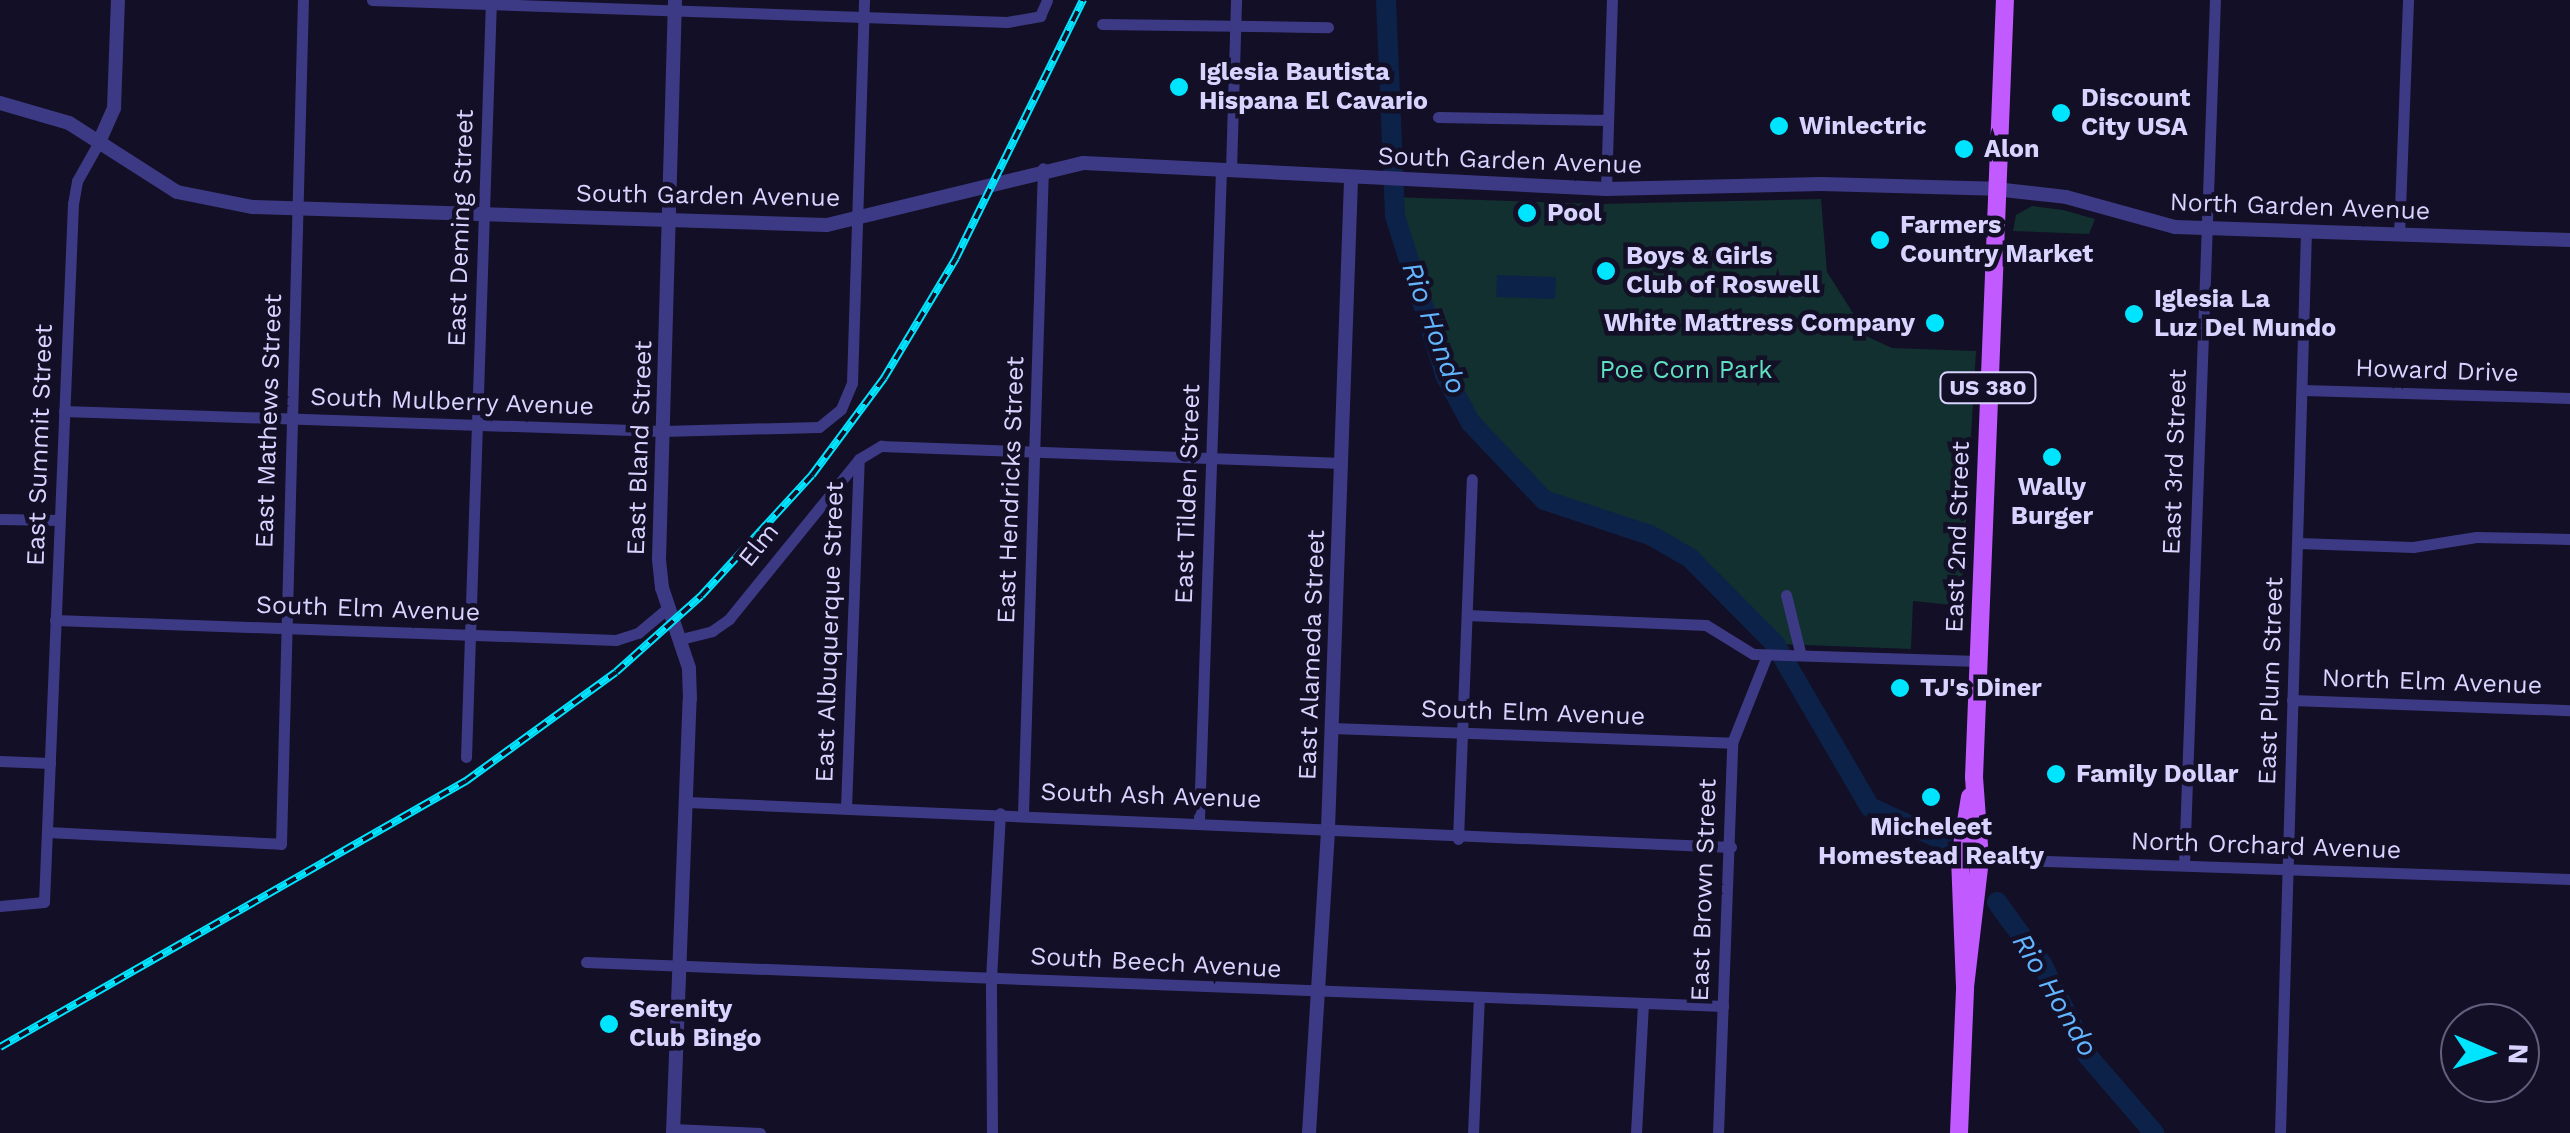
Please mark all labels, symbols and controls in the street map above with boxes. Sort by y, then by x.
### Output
place label: Iglesia Bautista Hispana El Cavario [1199,58,1429,117]
marker: Iglesia Bautista Hispana El Cavario [1168,76,1190,98]
place label: Discount City USA [2081,84,2190,143]
marker: Discount City USA [2050,102,2072,124]
street label: East Deming Street [442,109,480,347]
place label: Winlectric [1799,111,1927,141]
marker: Winlectric [1768,115,1790,137]
place label: Alon [1984,134,2040,164]
marker: Alon [1953,138,1975,160]
street label: South Garden Avenue [1377,141,1643,181]
street label: South Garden Avenue [575,179,841,213]
street label: North Garden Avenue [2169,187,2431,227]
place label: Pool [1547,198,1601,228]
marker: Pool [1516,202,1538,224]
place label: Farmers Country Market [1900,211,2094,270]
marker: Farmers Country Market [1869,229,1891,251]
place label: Boys & Girls Club of Roswell [1626,242,1820,301]
water label: Rio Hondo [1395,257,1473,399]
marker: Boys & Girls Club of Roswell [1595,260,1617,282]
place label: Iglesia La Luz Del Mundo [2154,285,2337,344]
street label: East Mathews Street [250,293,288,549]
marker: Iglesia La Luz Del Mundo [2123,303,2145,325]
place label: White Mattress Company [1604,308,1915,338]
marker: White Mattress Company [1924,312,1946,334]
street label: East Summit Street [21,323,59,567]
street label: East Bland Street [621,340,659,556]
street label: Howard Drive [2355,353,2519,389]
park label: Poe Corn Park [1599,355,1773,385]
street label: East Hendricks Street [991,356,1031,624]
street label: East 3rd Street [2157,368,2193,556]
road number: US 380 [1938,371,2038,405]
street label: South Mulberry Avenue [309,382,595,422]
street label: East Tilden Street [1169,383,1207,605]
street label: East 2nd Street [1940,441,1976,633]
marker: Wally Burger [2041,446,2063,468]
place label: Wally Burger [2011,473,2093,532]
street label: East Albuquerque Street [810,480,850,784]
street label: Elm [732,517,786,573]
street label: East Alameda Street [1293,528,1331,782]
street label: East Plum Street [2252,576,2290,786]
street label: South Elm Avenue [255,590,481,628]
street label: North Elm Avenue [2321,663,2543,701]
place label: TJ's Diner [1920,673,2042,703]
marker: TJ's Diner [1889,677,1911,699]
street label: South Elm Avenue [1420,694,1646,732]
place label: Family Dollar [2076,759,2239,789]
marker: Family Dollar [2045,763,2067,785]
street label: South Ash Avenue [1039,777,1263,815]
street label: East Brown Street [1685,778,1723,1002]
marker: Micheleet Homestead Realty [1920,786,1942,808]
place label: Micheleet Homestead Realty [1818,813,2044,872]
street label: North Orchard Avenue [2130,826,2402,866]
water label: Rio Hondo [2005,927,2105,1063]
street label: South Beech Avenue [1029,941,1283,985]
place label: Serenity Club Bingo [629,995,761,1054]
north arrow [2440,1003,2540,1103]
marker: Serenity Club Bingo [598,1013,620,1035]
text: N [2502,1043,2535,1065]

